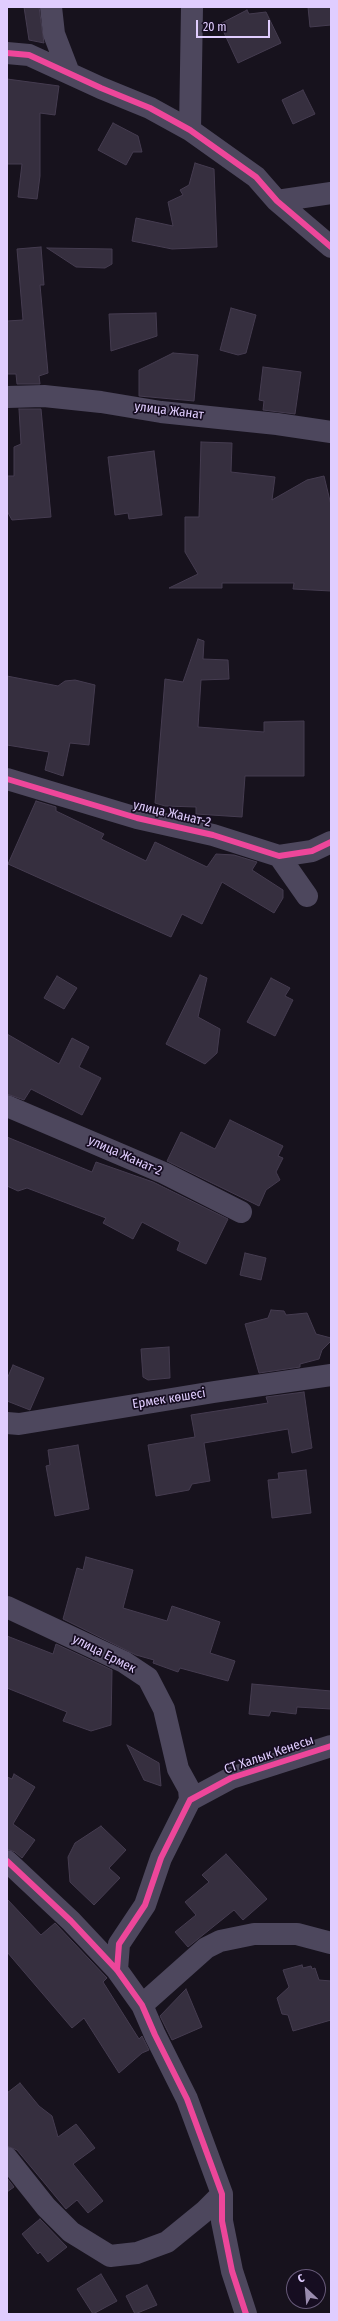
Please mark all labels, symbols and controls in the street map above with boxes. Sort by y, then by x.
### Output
scale bar [198,12,272,38]
text: 20 m [203,20,227,34]
street label: улица Жанат [133,399,205,423]
street label: улица Жанат-2 [132,797,212,831]
street label: улица Жанат-2 [86,1133,164,1179]
street label: Ермек көшесі [131,1386,207,1412]
street label: улица Ермек [70,1631,138,1677]
street label: СТ Халык Кенесы [222,1732,316,1778]
north arrow [286,2269,326,2309]
text: С [296,2272,306,2286]

